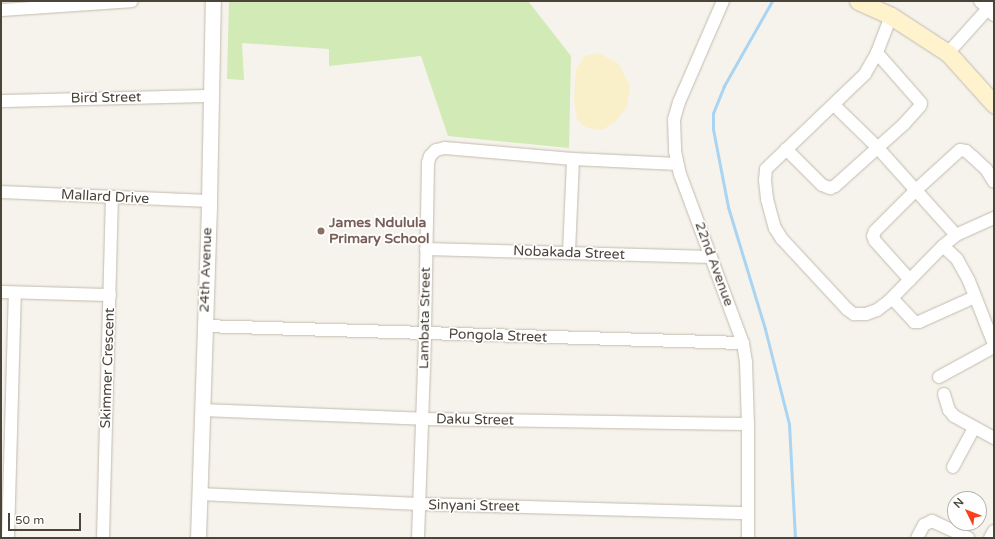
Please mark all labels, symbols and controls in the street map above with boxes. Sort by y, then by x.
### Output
street label: Bird Street [71,89,141,107]
street label: Mallard Drive [60,186,150,208]
place label: James Ndulula Primary School [329,215,430,248]
street label: 22nd Avenue [691,219,737,309]
marker: James Ndulula Primary School [316,226,326,236]
street label: 24th Avenue [196,227,216,313]
street label: Nobakada Street [513,243,625,263]
street label: Lambata Street [416,267,434,369]
street label: Skimmer Crescent [97,307,119,429]
street label: Pongola Street [448,326,548,346]
street label: Daku Street [436,411,514,429]
north arrow [947,491,987,531]
text: N [951,495,966,511]
street label: Sinyani Street [428,497,520,515]
scale bar [10,505,83,531]
text: 50 m [15,513,44,527]

